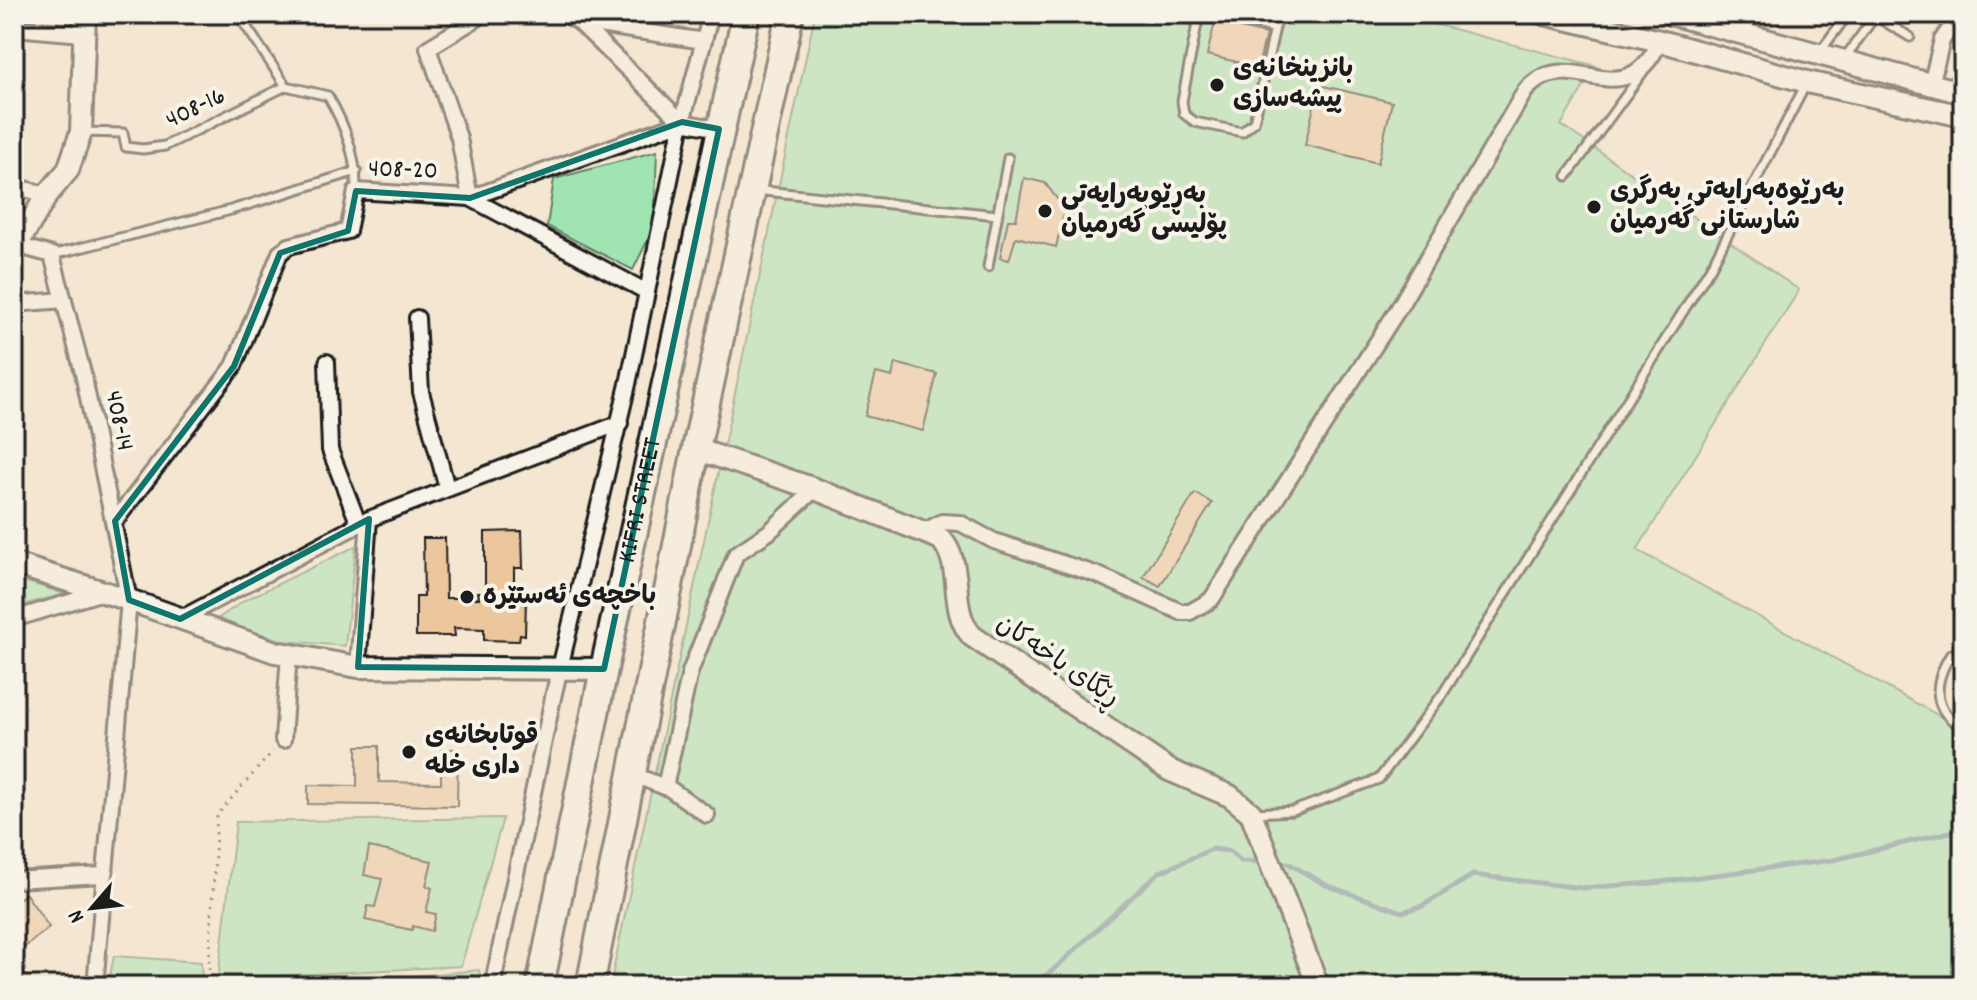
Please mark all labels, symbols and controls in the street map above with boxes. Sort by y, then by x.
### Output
place label: بانزینخانەی پیشەسازی [1233,52,1353,119]
marker: بانزینخانەی پیشەسازی [1208,76,1226,94]
street label: 408-16 [160,79,232,139]
street label: 408-20 [367,151,439,191]
place label: بەرێوەبەرایەتی بەرگری شارستانی گەرمیان [1610,173,1845,241]
place label: بەڕێوبەرایەتی پۆلیسی گەرمیان [1061,178,1227,245]
marker: بەرێوەبەرایەتی بەرگری شارستانی گەرمیان [1585,198,1603,216]
marker: بەڕێوبەرایەتی پۆلیسی گەرمیان [1036,202,1054,220]
street label: 408-14 [94,387,142,455]
street label: KIFRI STREET [609,434,672,566]
place label: باخچەی ئەستێرە [483,579,656,616]
marker: باخچەی ئەستێرە [458,588,476,606]
street label: ڕێگای باخەکان [988,607,1126,717]
place label: قوتابخانەی داری خلە [425,719,538,786]
marker: قوتابخانەی داری خلە [400,743,418,761]
north arrow [52,868,132,948]
text: N [61,904,94,928]

